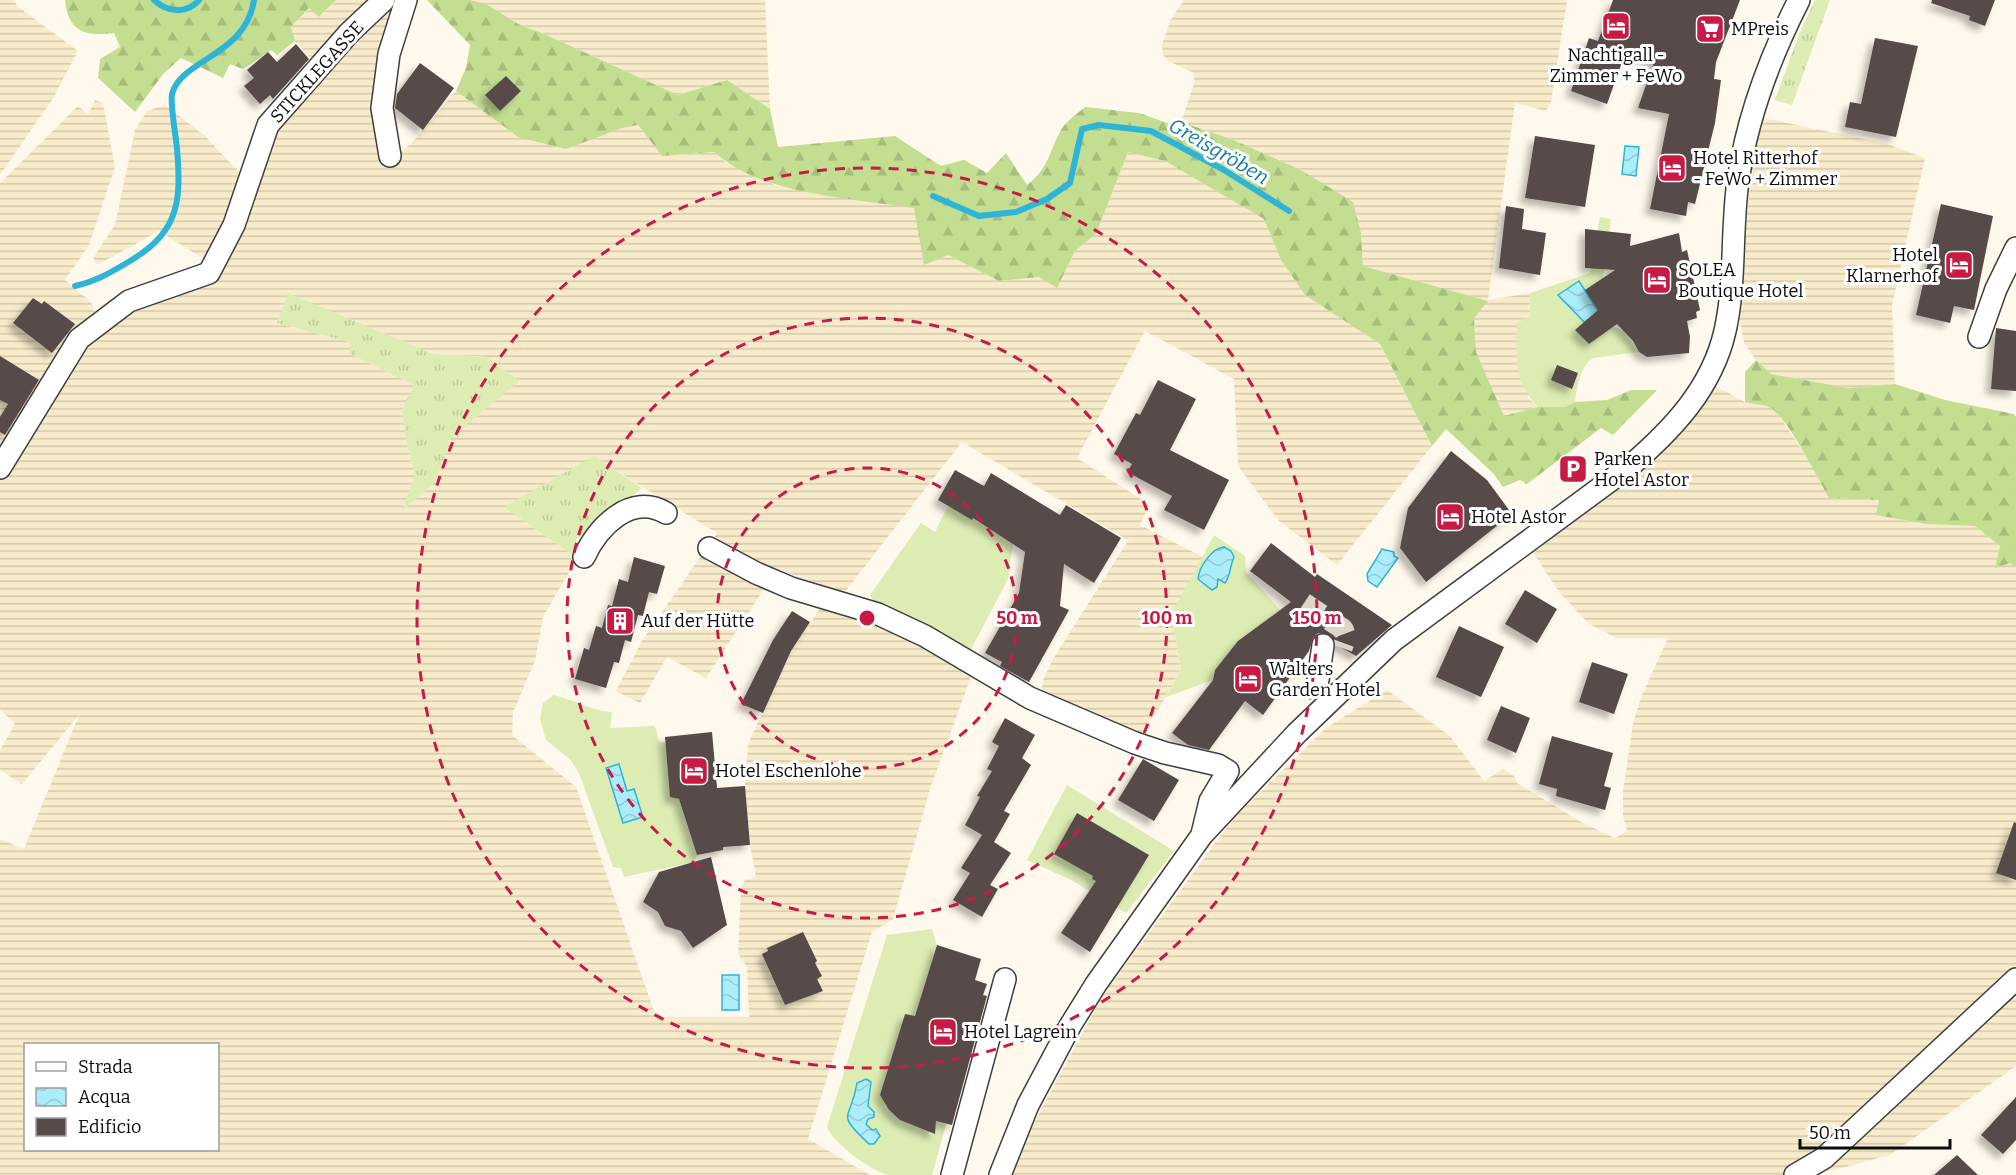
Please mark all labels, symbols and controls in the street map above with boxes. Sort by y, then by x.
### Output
hotel icon: Nachtigall - Zimmer + FeWo [1600,10,1632,42]
supermarket icon: MPreis [1694,13,1726,45]
street label: STICKLEGASSE [266,17,368,127]
place label: MPreis [1731,18,1789,40]
place label: Nachtigall - Zimmer + FeWo [1550,44,1682,87]
water label: Greisgröben [1165,113,1273,189]
place label: Hotel Ritterhof - FeWo + Zimmer [1693,147,1837,190]
hotel icon: Hotel Ritterhof - FeWo + Zimmer [1656,152,1688,184]
place label: Hotel Klarnerhof [1846,244,1940,287]
hotel icon: Hotel Klarnerhof [1943,249,1975,281]
place label: SOLEA Boutique Hotel [1678,259,1803,302]
hotel icon: SOLEA Boutique Hotel [1641,264,1673,296]
place label: Parken Hotel Astor [1594,448,1689,491]
parking icon: Parken Hotel Astor [1557,453,1589,485]
hotel icon: Hotel Astor [1434,501,1466,533]
place label: Hotel Astor [1471,506,1566,528]
building icon: Auf der Hütte [604,605,636,637]
text: 50 m [996,607,1038,629]
text: 100 m [1141,607,1193,629]
text: 150 m [1292,607,1342,629]
centre of rings [857,608,877,628]
place label: Auf der Hütte [641,610,754,632]
place label: Walters Garden Hotel [1269,658,1381,701]
hotel icon: Walters Garden Hotel [1232,663,1264,695]
hotel icon: Hotel Eschenlohe [678,755,710,787]
place label: Hotel Eschenlohe [715,760,862,782]
hotel icon: Hotel Lagrein [927,1016,959,1048]
place label: Hotel Lagrein [964,1021,1077,1043]
legend [24,1043,219,1151]
text: Strada [78,1056,133,1078]
text: Acqua [78,1086,131,1108]
scale bar [1800,1112,1950,1150]
text: Edificio [78,1116,141,1138]
text: 50 m [1809,1122,1851,1144]

